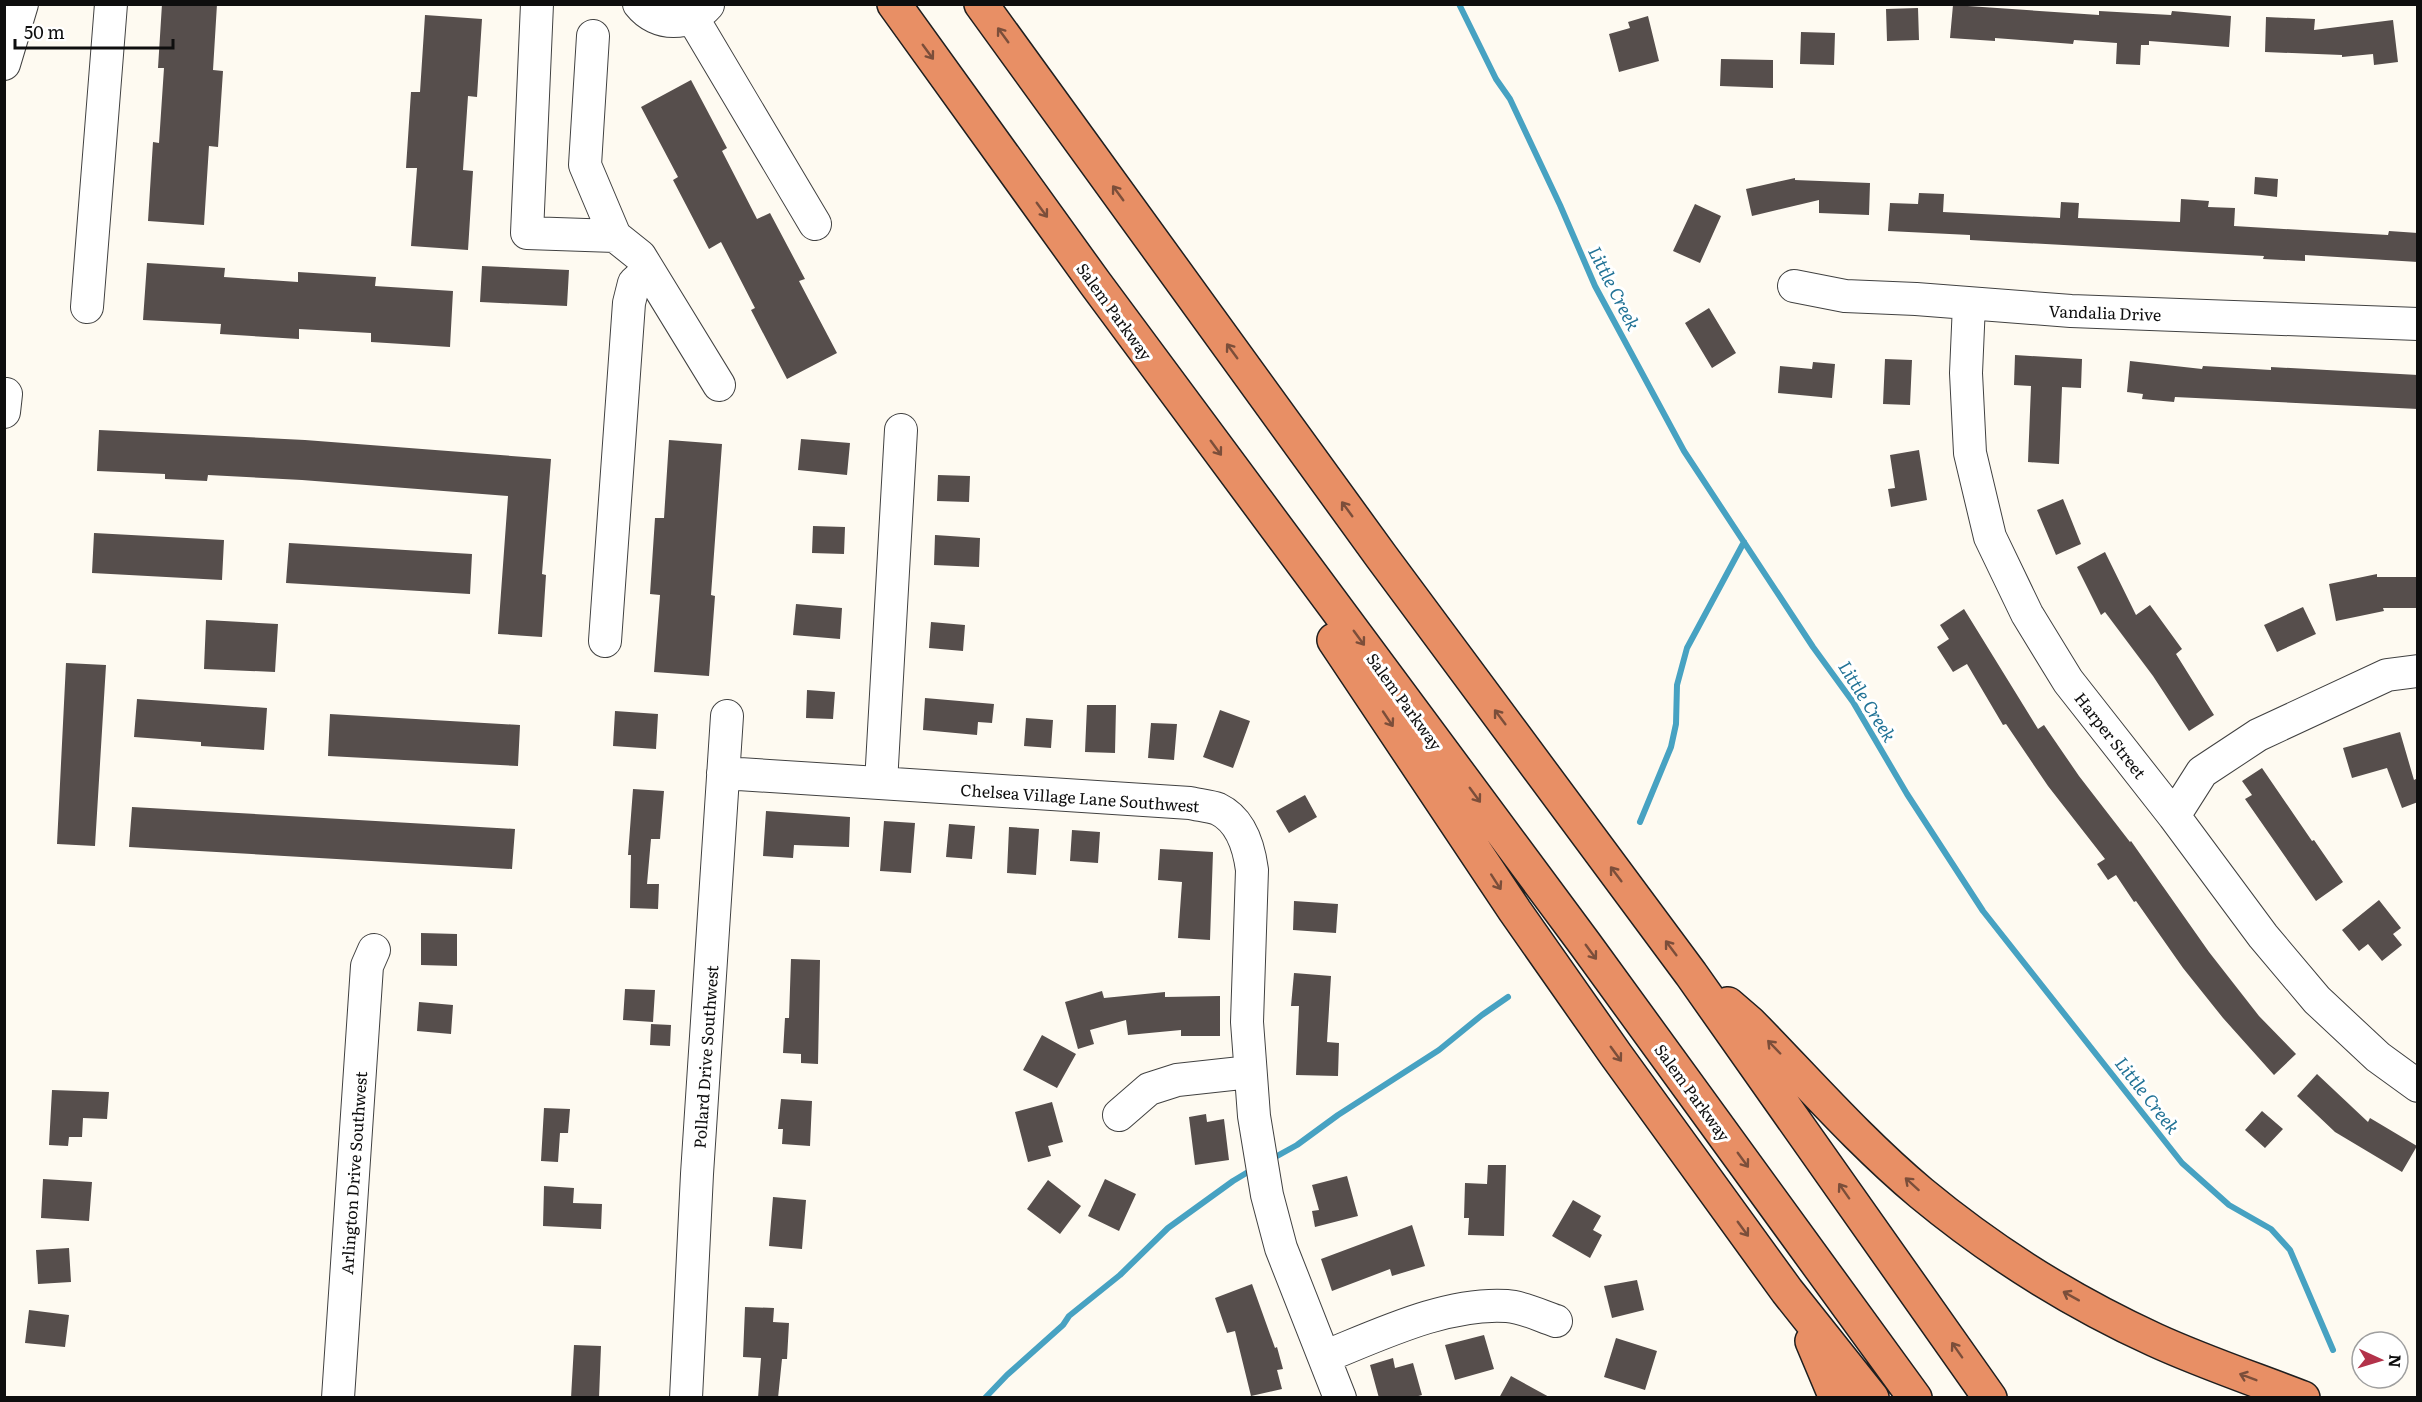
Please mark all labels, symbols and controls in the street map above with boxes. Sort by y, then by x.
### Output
scale bar [15,12,172,50]
text: 50 m [24,18,65,45]
one-way arrow [997,27,1010,43]
one-way arrow [922,43,934,59]
one-way arrow [1112,185,1124,201]
one-way arrow [1036,202,1048,218]
water label: Little Creek [1582,241,1648,335]
street label: Salem Parkway [1071,257,1159,365]
street label: Vandalia Drive [2048,298,2162,326]
one-way arrow [1226,343,1238,359]
one-way arrow [1210,440,1222,456]
one-way arrow [1341,501,1353,517]
one-way arrow [1353,630,1365,646]
street label: Salem Parkway [1361,647,1449,755]
water label: Little Creek [1832,655,1904,747]
street label: Harper Street [2070,687,2153,784]
one-way arrow [1382,710,1394,727]
one-way arrow [1494,710,1507,726]
street label: Chelsea Village Lane Southwest [960,777,1201,817]
one-way arrow [1468,787,1481,803]
one-way arrow [1610,866,1623,882]
one-way arrow [1489,873,1502,890]
one-way arrow [1665,940,1677,956]
one-way arrow [1585,943,1597,959]
street label: Pollard Drive Southwest [687,964,723,1149]
street label: Salem Parkway [1649,1038,1737,1146]
one-way arrow [1766,1039,1781,1054]
one-way arrow [1610,1046,1622,1062]
water label: Little Creek [2109,1051,2187,1139]
street label: Arlington Drive Southwest [334,1070,372,1275]
one-way arrow [1736,1152,1749,1168]
one-way arrow [1904,1177,1919,1191]
one-way arrow [1838,1183,1850,1199]
one-way arrow [1736,1221,1749,1237]
one-way arrow [2063,1289,2080,1301]
north arrow [2350,1330,2410,1390]
one-way arrow [1951,1342,1963,1358]
text: N [2384,1354,2408,1369]
one-way arrow [2240,1371,2258,1382]

